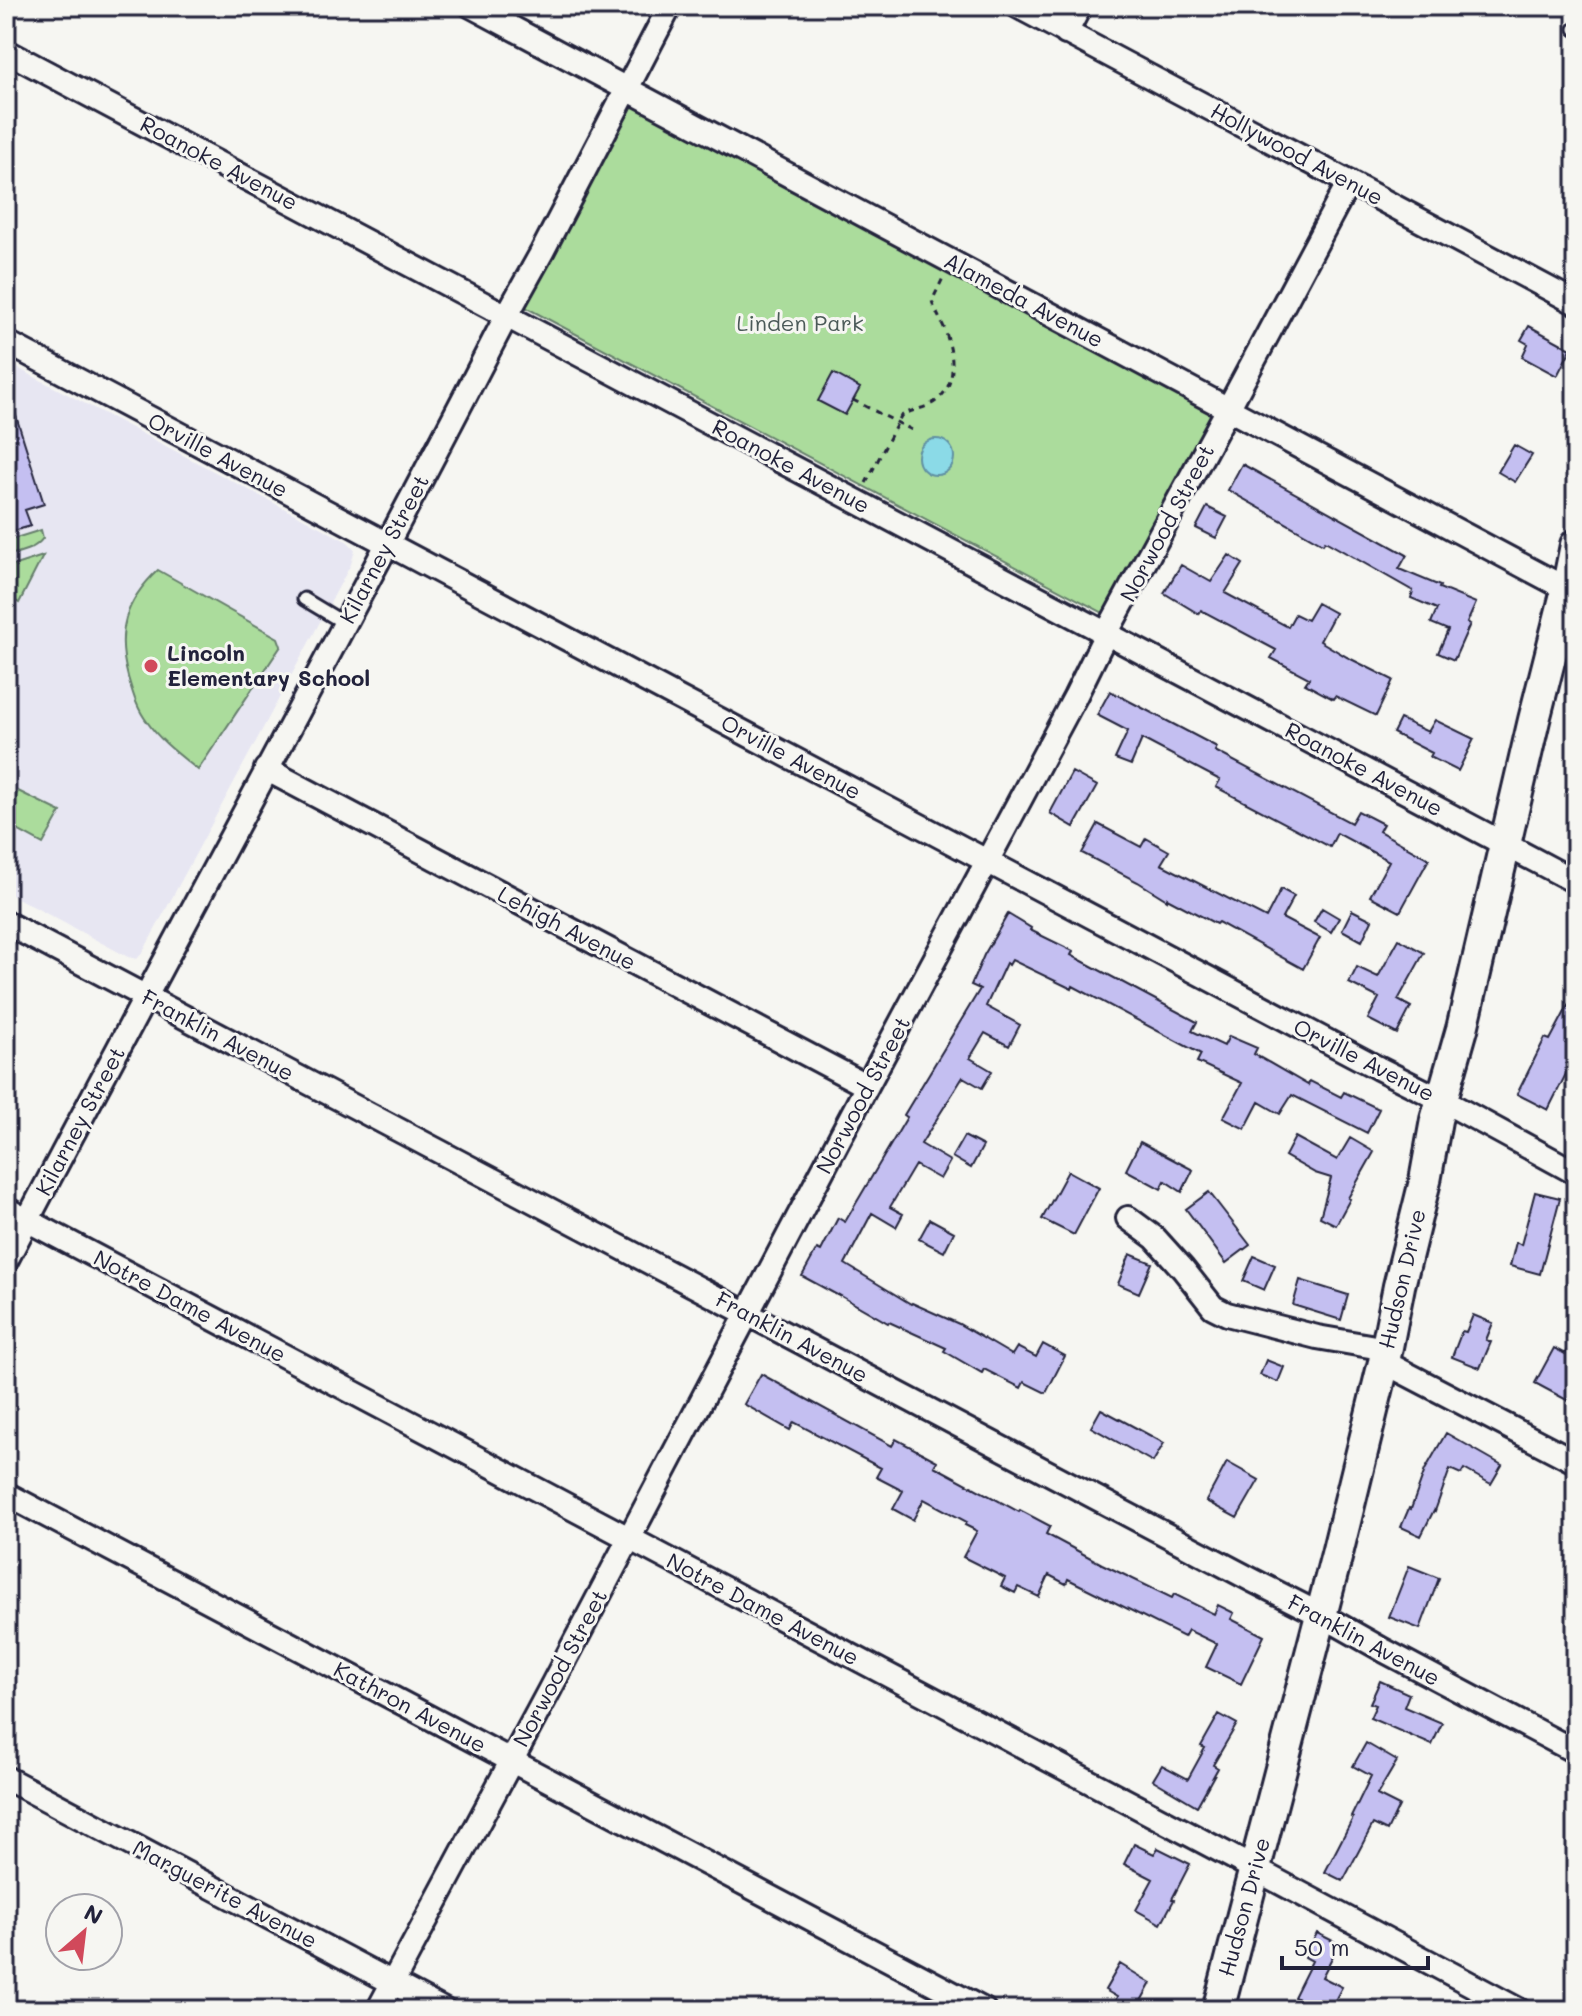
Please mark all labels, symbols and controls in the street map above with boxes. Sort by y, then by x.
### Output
street label: Hollywood Avenue [1206,96,1389,211]
street label: Roanoke Avenue [135,109,303,216]
street label: Alameda Avenue [940,245,1109,354]
park label: Linden Park [736,308,864,337]
street label: Orville Avenue [143,405,293,504]
street label: Roanoke Avenue [707,412,875,519]
street label: Norwood Street [1113,439,1220,607]
street label: Kilarney Street [332,469,435,628]
place label: Lincoln Elementary School [167,638,370,692]
marker: Lincoln Elementary School [142,657,160,675]
street label: Orville Avenue [716,707,866,806]
street label: Roanoke Avenue [1280,715,1448,822]
street label: Lehigh Avenue [493,879,641,976]
street label: Franklin Avenue [137,982,299,1087]
street label: Norwood Street [809,1011,916,1179]
street label: Orville Avenue [1289,1012,1440,1108]
street label: Kilarney Street [28,1041,131,1200]
street label: Hudson Drive [1371,1206,1432,1352]
street label: Notre Dame Avenue [89,1243,291,1369]
street label: Franklin Avenue [711,1284,873,1389]
street label: Notre Dame Avenue [662,1546,864,1672]
street label: Norwood Street [506,1584,613,1752]
street label: Franklin Avenue [1283,1587,1445,1692]
street label: Kathron Avenue [329,1654,491,1759]
street label: Marguerite Avenue [128,1833,323,1954]
street label: Hudson Drive [1211,1834,1276,1980]
north arrow [44,1892,124,1972]
text: N [79,1897,108,1931]
scale bar [1282,1920,1428,1970]
text: 50 m [1294,1931,1350,1962]

